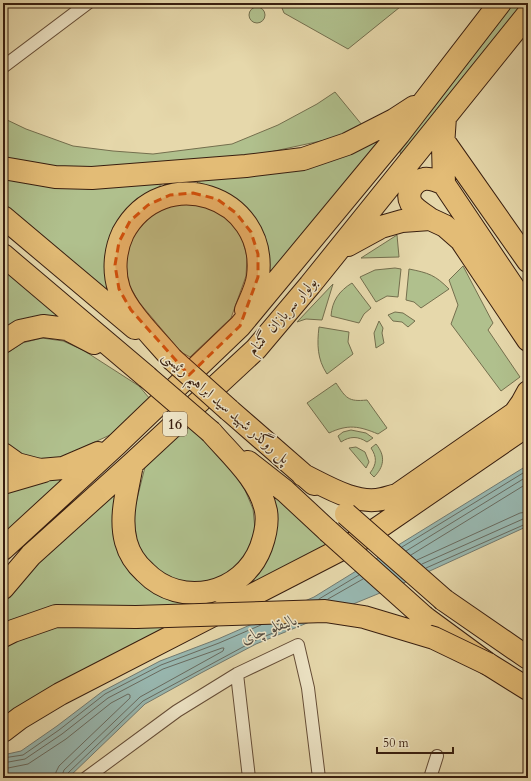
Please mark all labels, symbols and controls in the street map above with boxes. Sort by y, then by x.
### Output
street label: بولوار سربازان گمنام [243,273,324,361]
street label: پل روگذر شهید سید ابراهیم رئیسی [155,345,296,473]
road number: 16 [163,412,187,436]
water label: بالیقلو چای [238,609,300,649]
scale bar [377,729,453,755]
text: 50 m [383,735,410,751]

